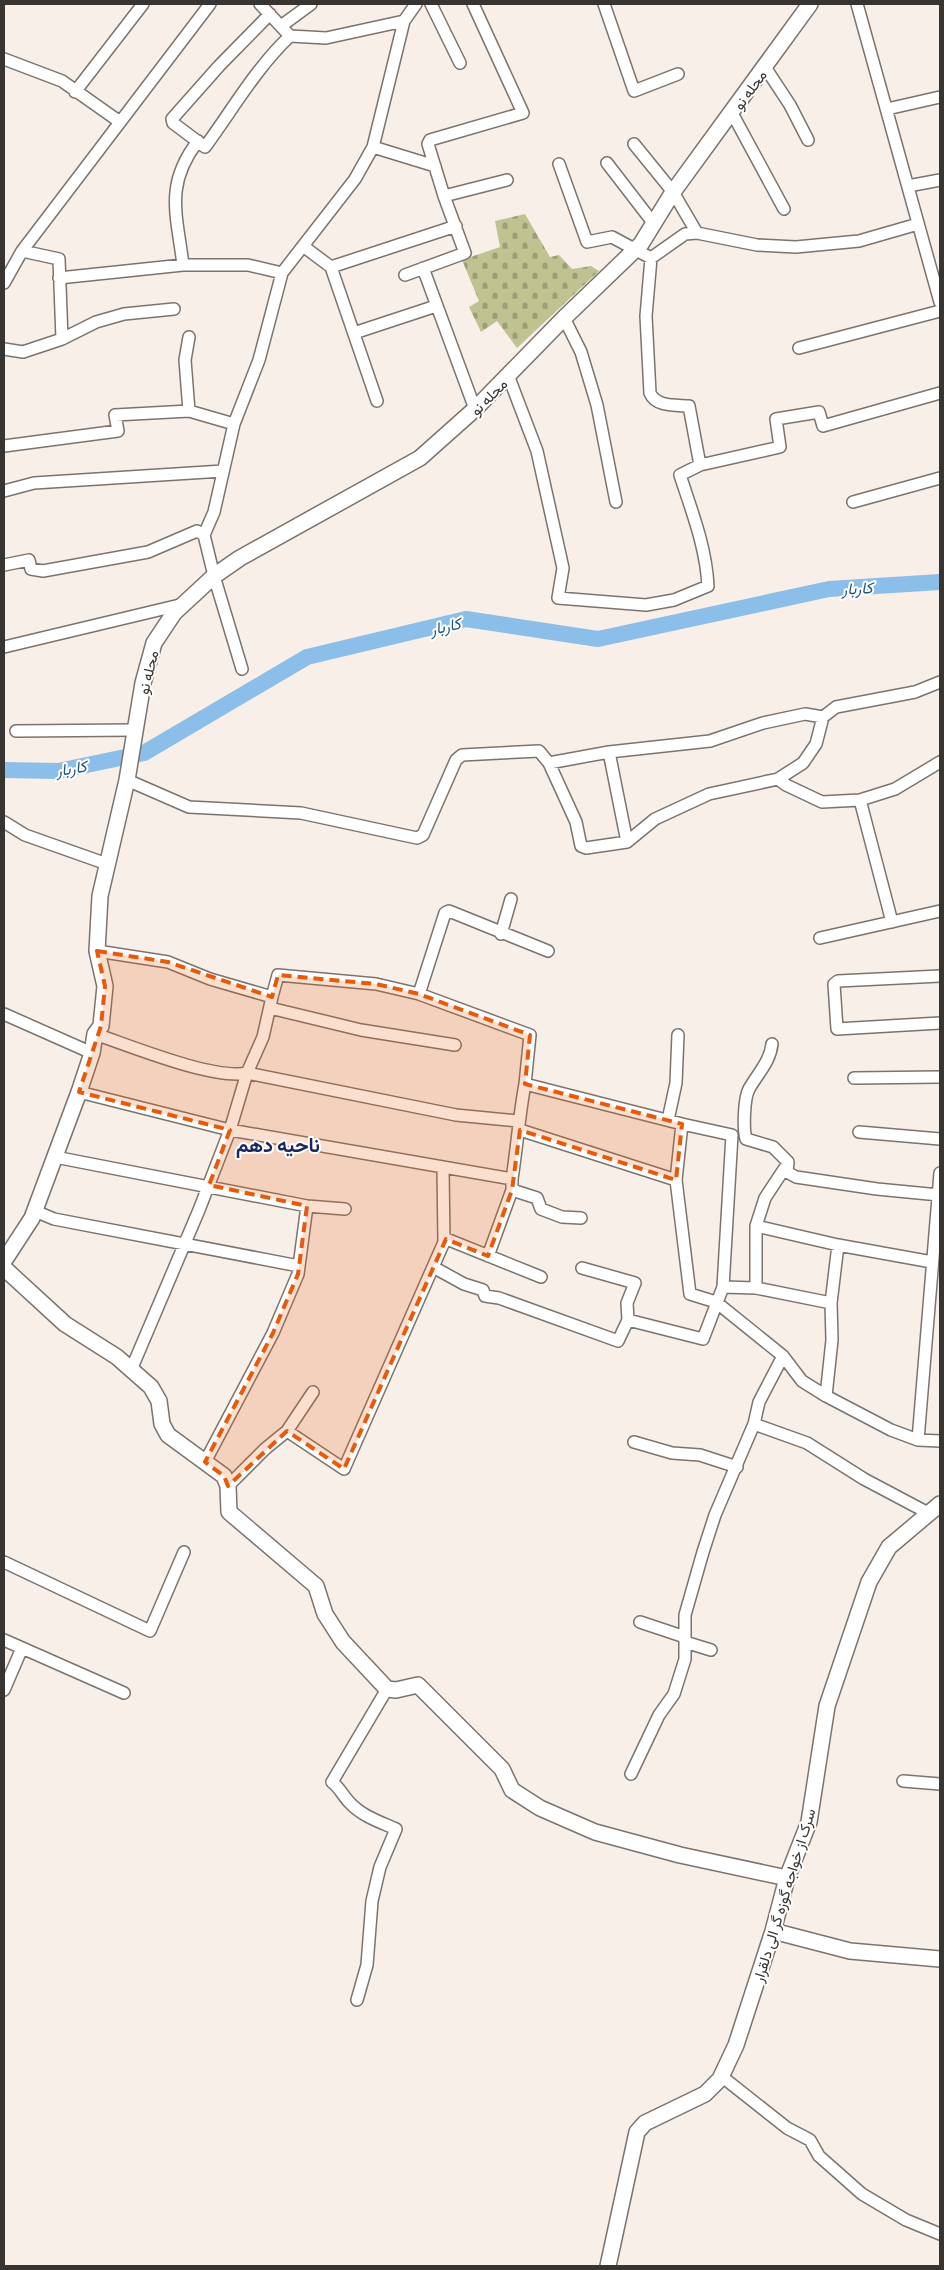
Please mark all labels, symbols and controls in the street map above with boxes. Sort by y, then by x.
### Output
street label: محله نو [727,64,771,114]
street label: محله نو [464,372,512,420]
water label: کاربار [840,574,876,600]
water label: کاربار [426,609,466,640]
street label: محله نو [130,648,164,696]
water label: کاربار [53,752,91,781]
district label: ناحیه دهم [236,1128,320,1158]
street label: سرک از خواجه گوزه گر الی دلقرار [745,1805,820,1986]

